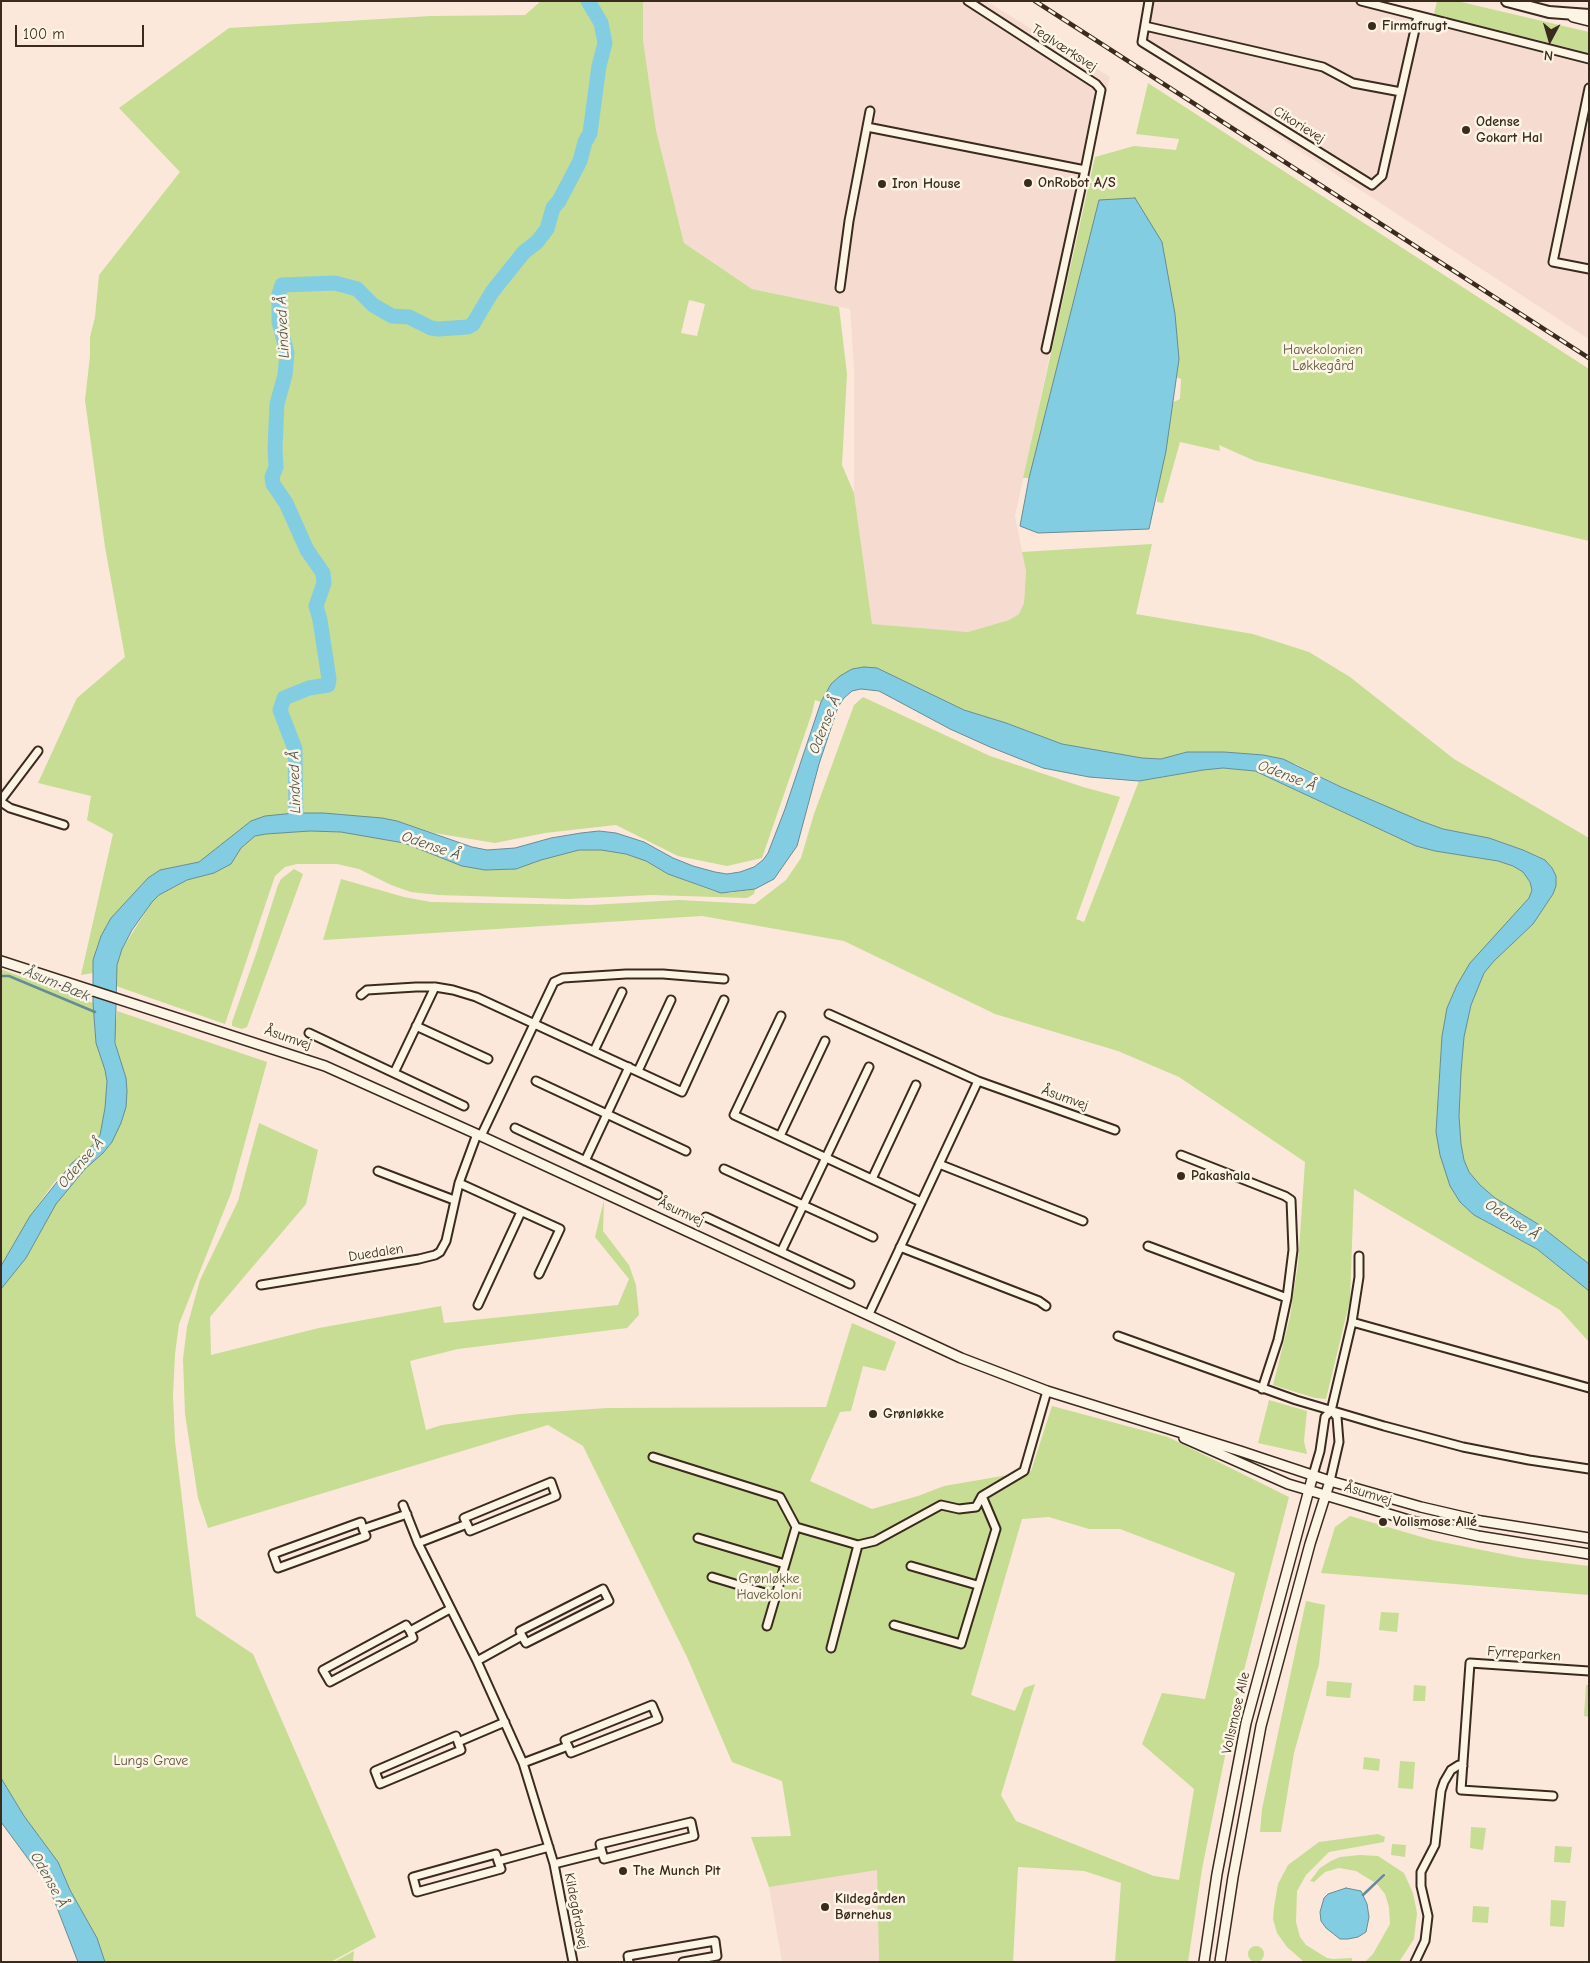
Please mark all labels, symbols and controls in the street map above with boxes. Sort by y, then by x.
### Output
scale bar [18,15,146,47]
north arrow [1525,15,1575,65]
place label: Firmafrugt [1382,18,1447,34]
marker: Firmafrugt [1366,20,1378,32]
street label: Teglværksvej [1028,21,1100,75]
text: 100 m [23,25,65,43]
text: N [1543,46,1554,64]
street label: Cikorievej [1270,103,1328,147]
place label: Odense Gokart Hal [1476,114,1542,146]
marker: Odense Gokart Hal [1460,124,1472,136]
place label: OnRobot A/S [1038,175,1116,191]
place label: Iron House [892,176,960,192]
marker: OnRobot A/S [1022,177,1034,189]
marker: Iron House [876,178,888,190]
water label: Lindved Å [272,295,294,359]
park label: Havekolonien Løkkegård [1283,342,1363,374]
water label: Odense Å [805,693,845,757]
water label: Lindved Å [285,750,305,814]
water label: Odense Å [1255,757,1319,795]
water label: Odense Å [399,828,463,864]
water label: Åsum Bæk [21,963,93,1005]
street label: Åsumvej [262,1022,314,1054]
street label: Åsumvej [1039,1082,1091,1114]
water label: Odense Å [54,1134,108,1192]
place label: Pakashala [1191,1168,1250,1184]
marker: Pakashala [1175,1170,1187,1182]
street label: Åsumvej [655,1194,707,1230]
water label: Odense Å [1482,1196,1542,1244]
street label: Duedalen [347,1240,405,1266]
place label: Grønløkke [883,1406,944,1422]
marker: Grønløkke [867,1408,879,1420]
street label: Åsumvej [1342,1479,1394,1509]
place label: Vollsmose Allé [1393,1514,1477,1530]
marker: Vollsmose Allé [1377,1516,1389,1528]
park label: Grønløkke Havekoloni [736,1571,802,1604]
street label: Fyrreparken [1487,1643,1561,1665]
street label: Vollsmose Alle [1218,1670,1254,1756]
park label: Lungs Grave [114,1753,188,1769]
water label: Odense Å [26,1849,72,1911]
place label: The Munch Pit [633,1863,720,1879]
marker: The Munch Pit [617,1865,629,1877]
street label: Kildegårdsvej [560,1871,592,1951]
place label: Kildegården Børnehus [835,1891,906,1924]
marker: Kildegården Børnehus [819,1901,831,1913]

